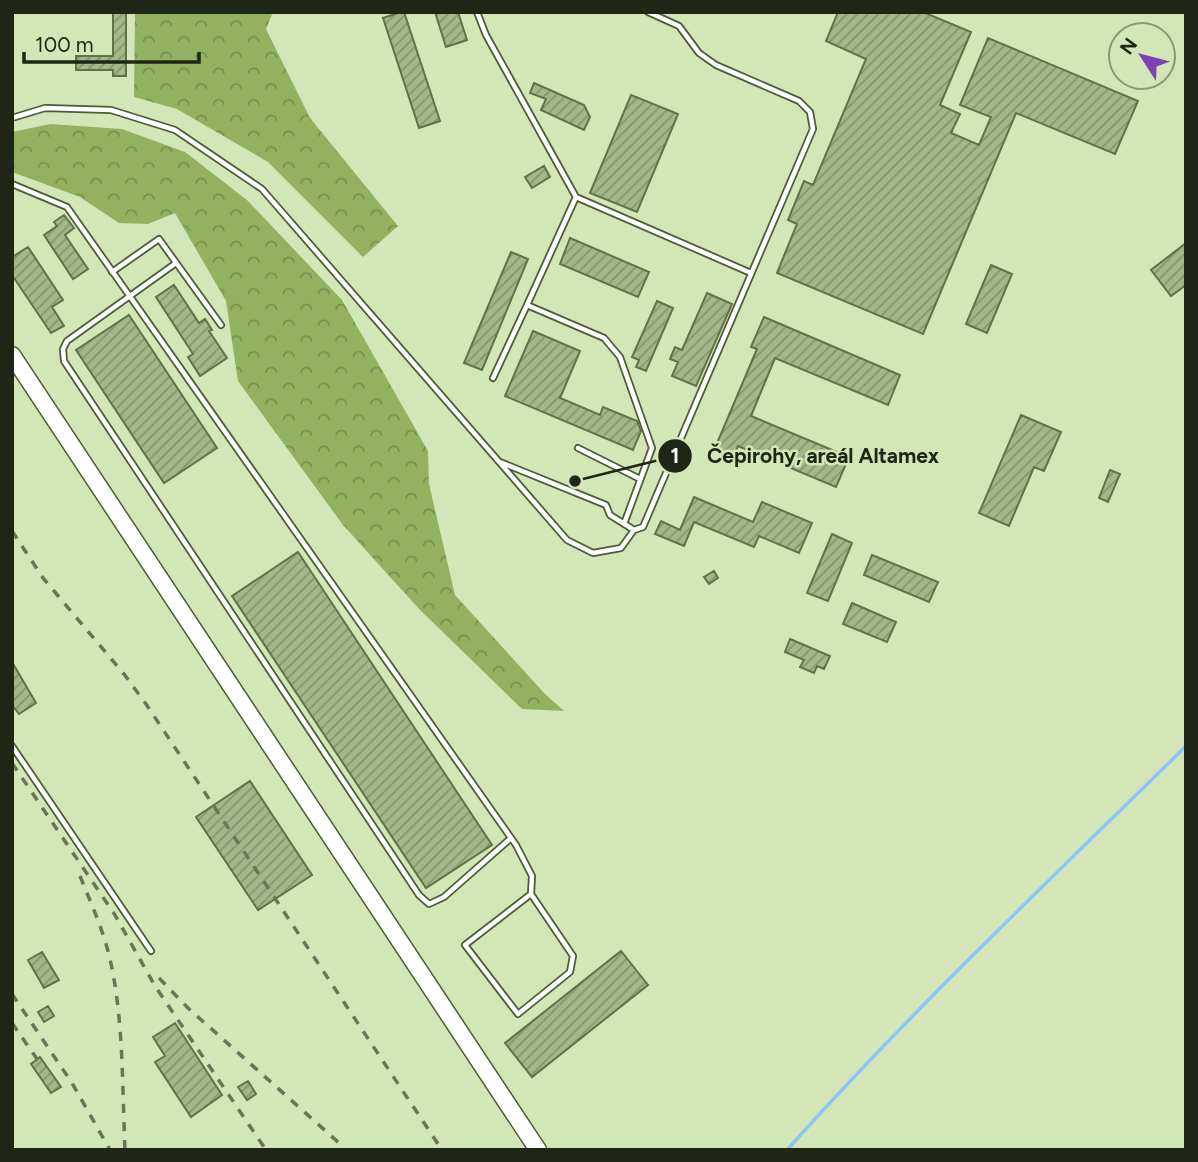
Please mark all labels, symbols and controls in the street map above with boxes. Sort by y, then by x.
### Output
scale bar [24,21,200,65]
north arrow [1107,21,1177,91]
text: 100 m [35,32,94,57]
text: N [1115,34,1142,59]
callout: Čepirohy, areál Altamex [658,435,953,477]
text: 1 [671,443,679,468]
text: Čepirohy, areál Altamex [707,443,940,468]

